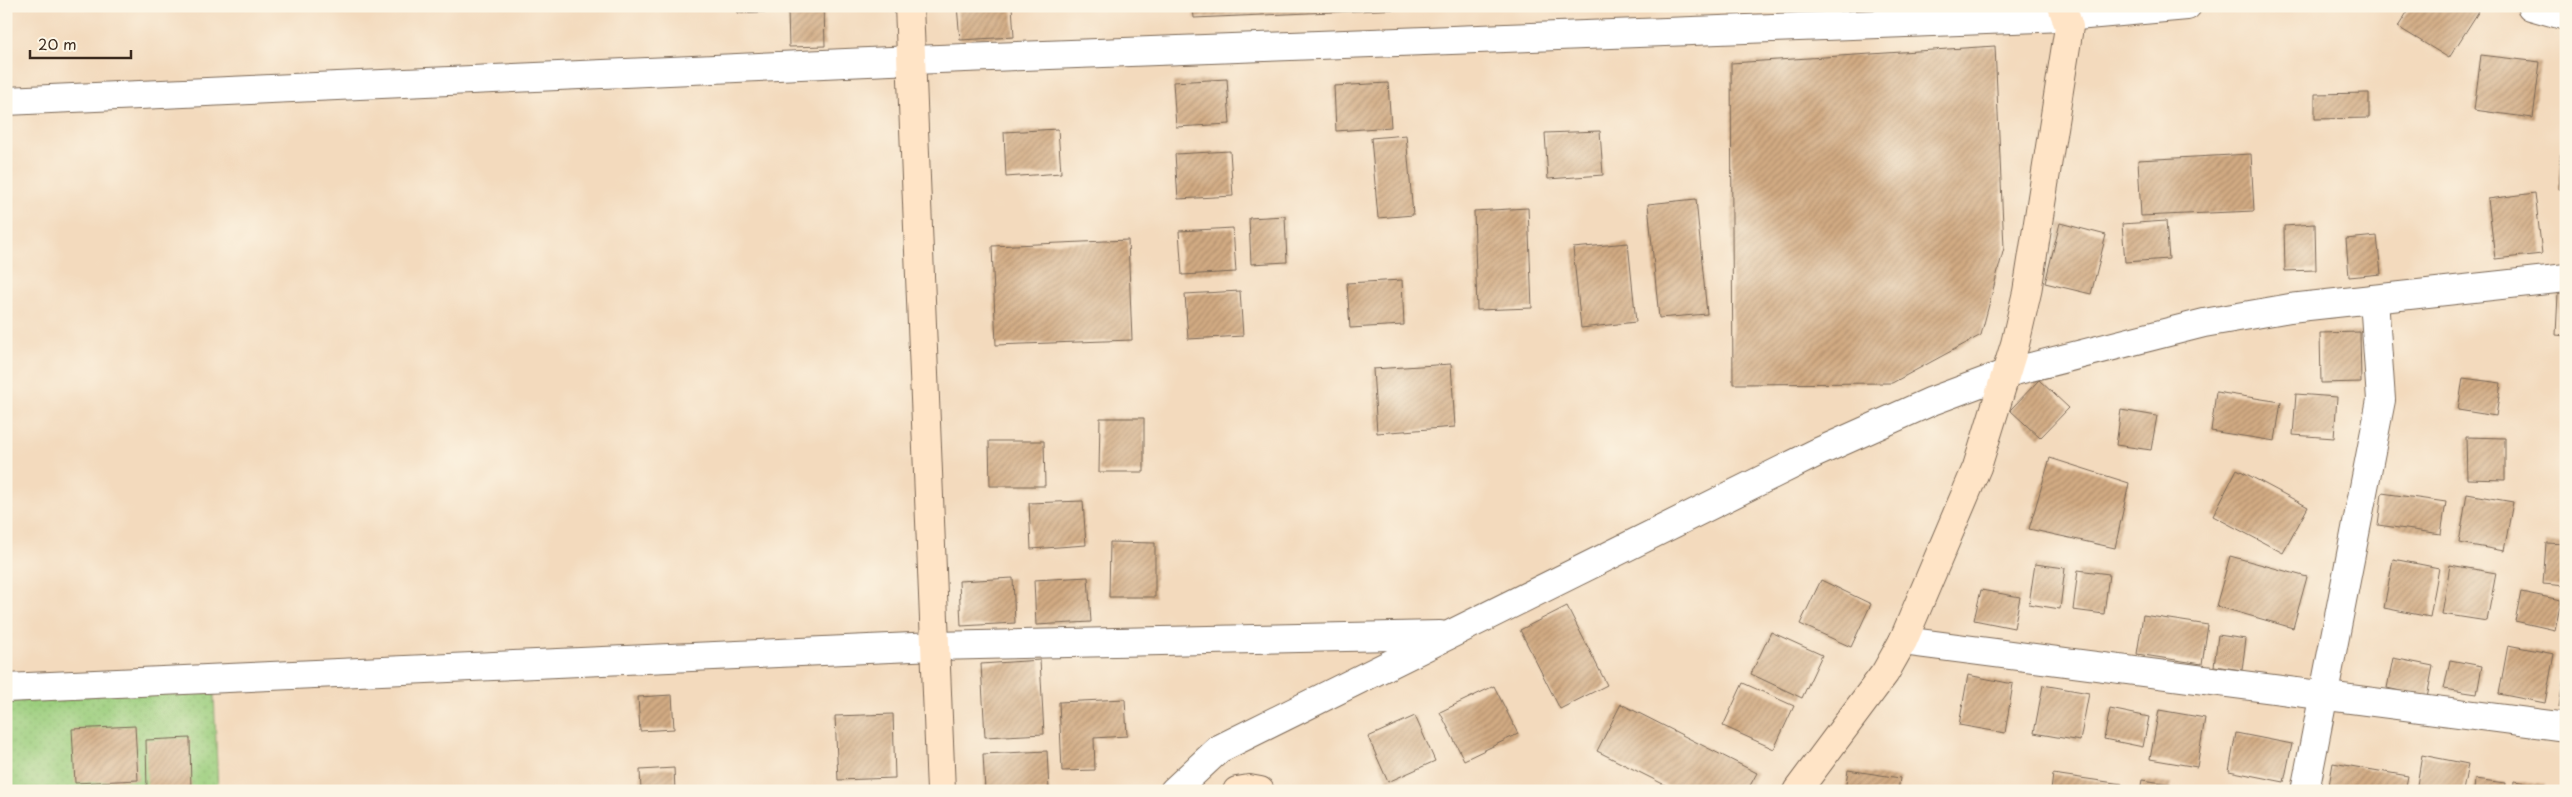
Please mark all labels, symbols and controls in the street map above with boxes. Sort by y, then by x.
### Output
scale bar [30,28,131,60]
text: 20 m [38,32,77,55]

